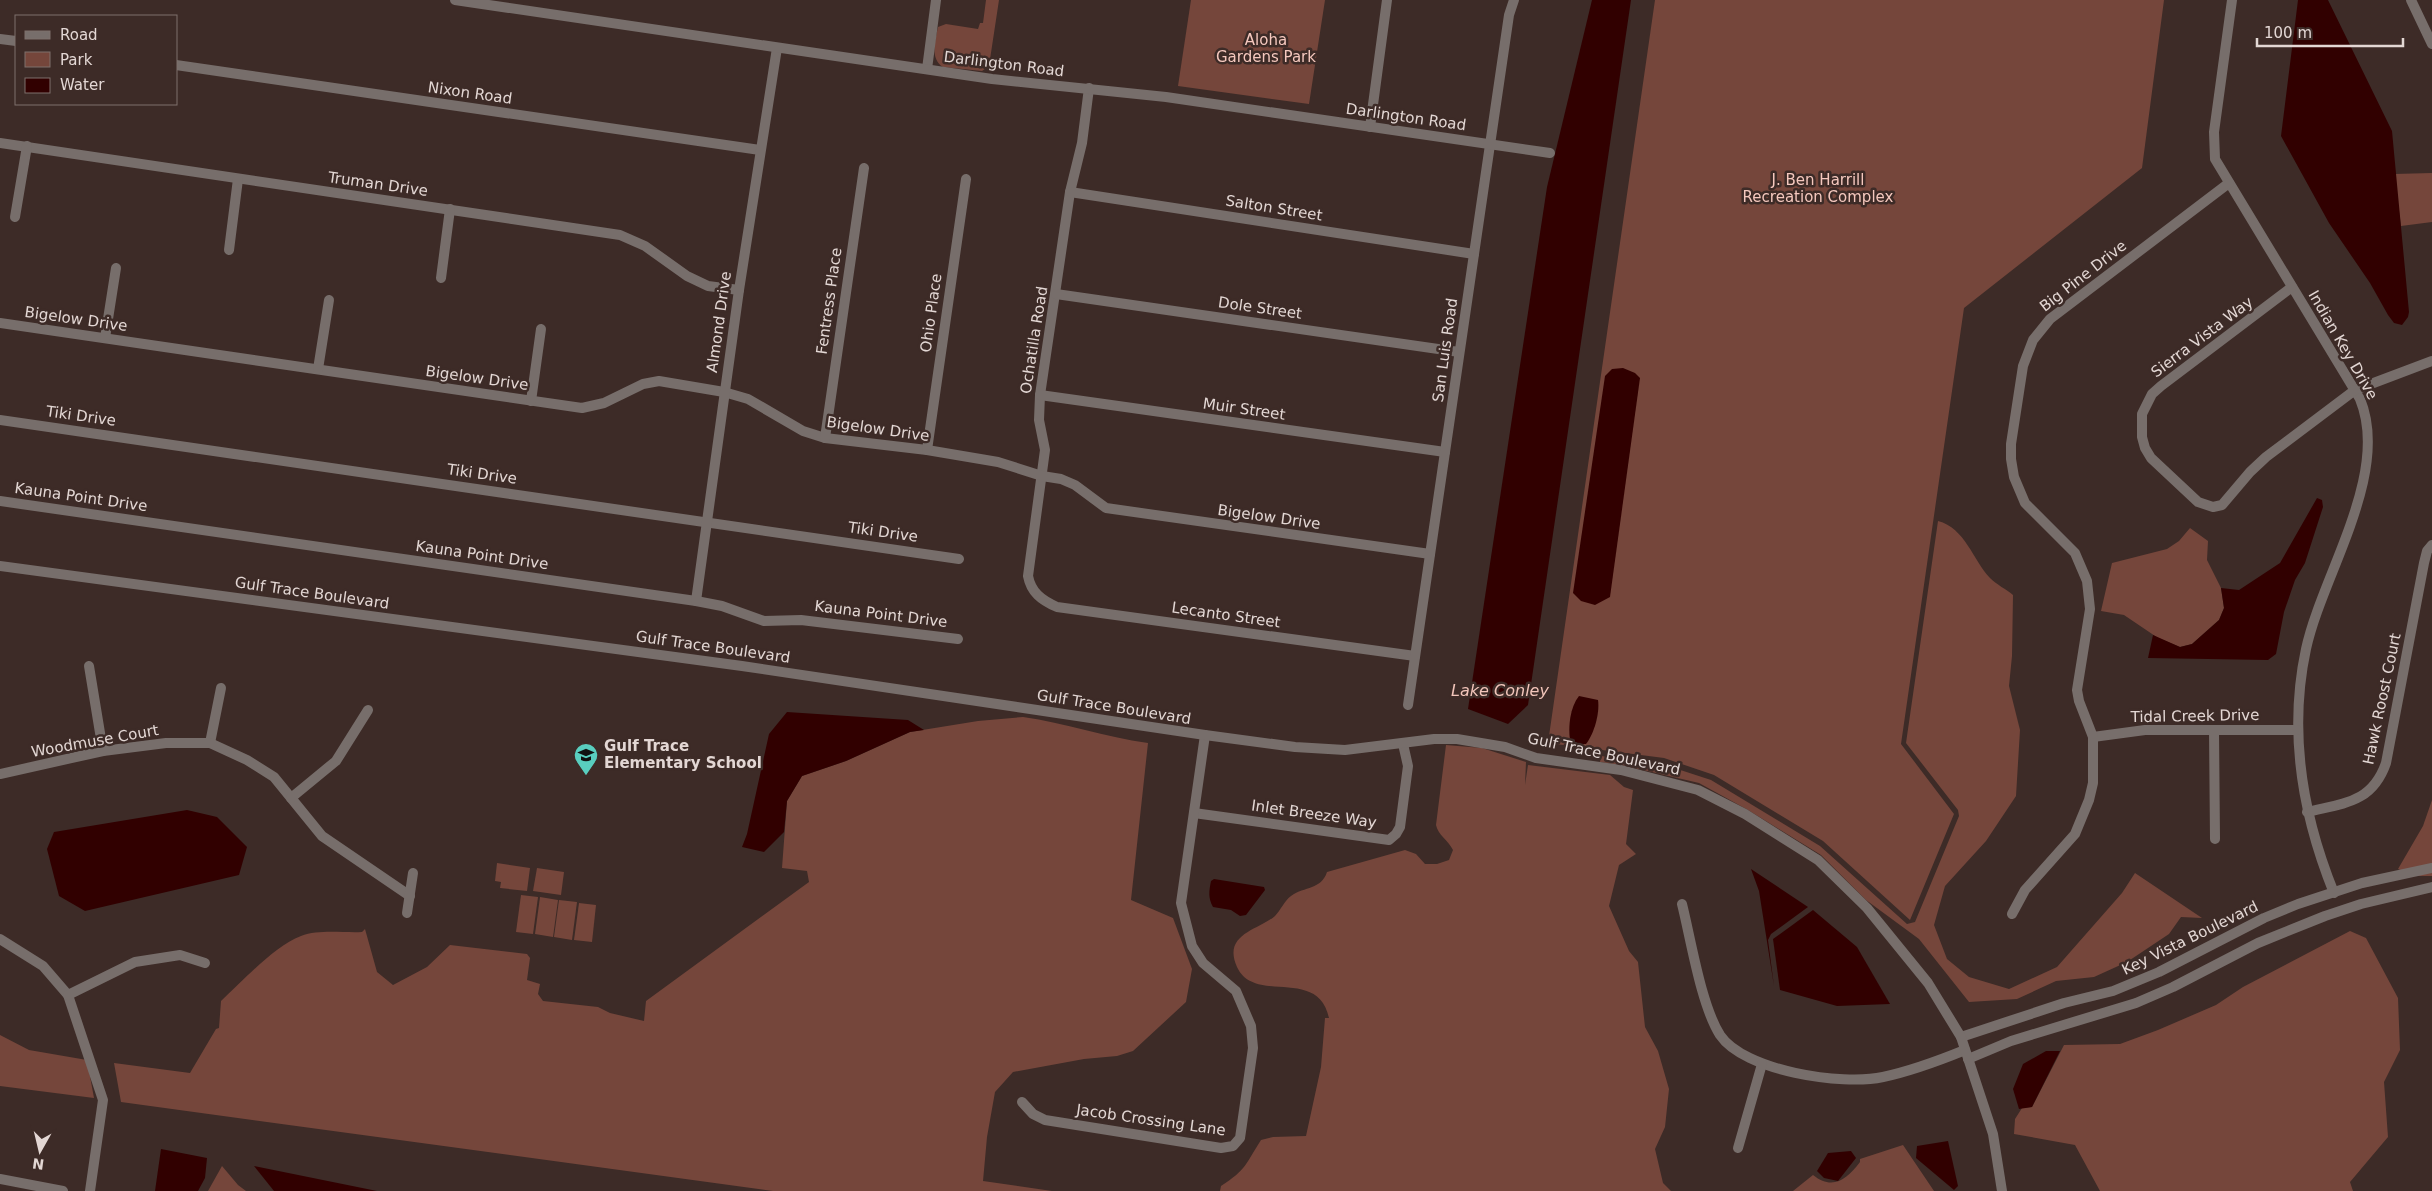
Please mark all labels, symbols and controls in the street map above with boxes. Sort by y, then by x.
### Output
legend [15,15,178,105]
scale bar [2257,15,2403,47]
text: 100 m [2264,24,2312,42]
text: Road [60,26,98,44]
park label: Aloha Gardens Park [1216,31,1316,66]
street label: Darlington Road [943,48,1065,80]
text: Park [60,51,93,69]
text: Water [60,76,105,94]
street label: Nixon Road [427,78,513,108]
street label: Darlington Road [1345,100,1467,134]
street label: Truman Drive [326,168,429,200]
park label: J. Ben Harrill Recreation Complex [1743,171,1894,206]
street label: Salton Street [1224,191,1324,225]
street label: Big Pine Drive [2036,237,2130,315]
street label: Fentress Place [813,246,845,356]
street label: Almond Drive [703,270,735,374]
street label: Ohio Place [917,272,945,354]
street label: Ochatilla Road [1017,285,1051,395]
street label: Indian Key Drive [2304,287,2382,403]
street label: Dole Street [1217,293,1303,323]
street label: Sierra Vista Way [2148,293,2256,381]
street label: San Luis Road [1429,297,1461,403]
street label: Bigelow Drive [23,303,129,335]
street label: Bigelow Drive [424,362,530,394]
street label: Muir Street [1202,394,1287,424]
street label: Tiki Drive [44,402,117,430]
street label: Bigelow Drive [825,413,931,445]
street label: Tiki Drive [445,460,518,488]
street label: Kauna Point Drive [14,479,148,515]
street label: Bigelow Drive [1216,501,1322,533]
street label: Tiki Drive [846,518,919,546]
street label: Kauna Point Drive [415,537,549,573]
street label: Gulf Trace Boulevard [234,573,390,613]
street label: Kauna Point Drive [814,597,948,631]
street label: Lecanto Street [1170,598,1282,632]
street label: Gulf Trace Boulevard [635,627,791,667]
street label: Hawk Roost Court [2359,631,2405,766]
water label: Lake Conley [1451,681,1549,700]
street label: Gulf Trace Boulevard [1036,686,1192,728]
street label: Tidal Creek Drive [2129,706,2260,726]
street label: Woodmuse Court [30,721,160,761]
street label: Gulf Trace Boulevard [1526,729,1682,779]
place label: Gulf Trace Elementary School [604,737,762,772]
school or university icon: Gulf Trace Elementary School [573,742,599,776]
street label: Inlet Breeze Way [1250,796,1378,832]
street label: Key Vista Boulevard [2119,897,2261,979]
street label: Jacob Crossing Lane [1074,1100,1227,1139]
north arrow [15,1126,65,1176]
text: N [31,1155,45,1173]

